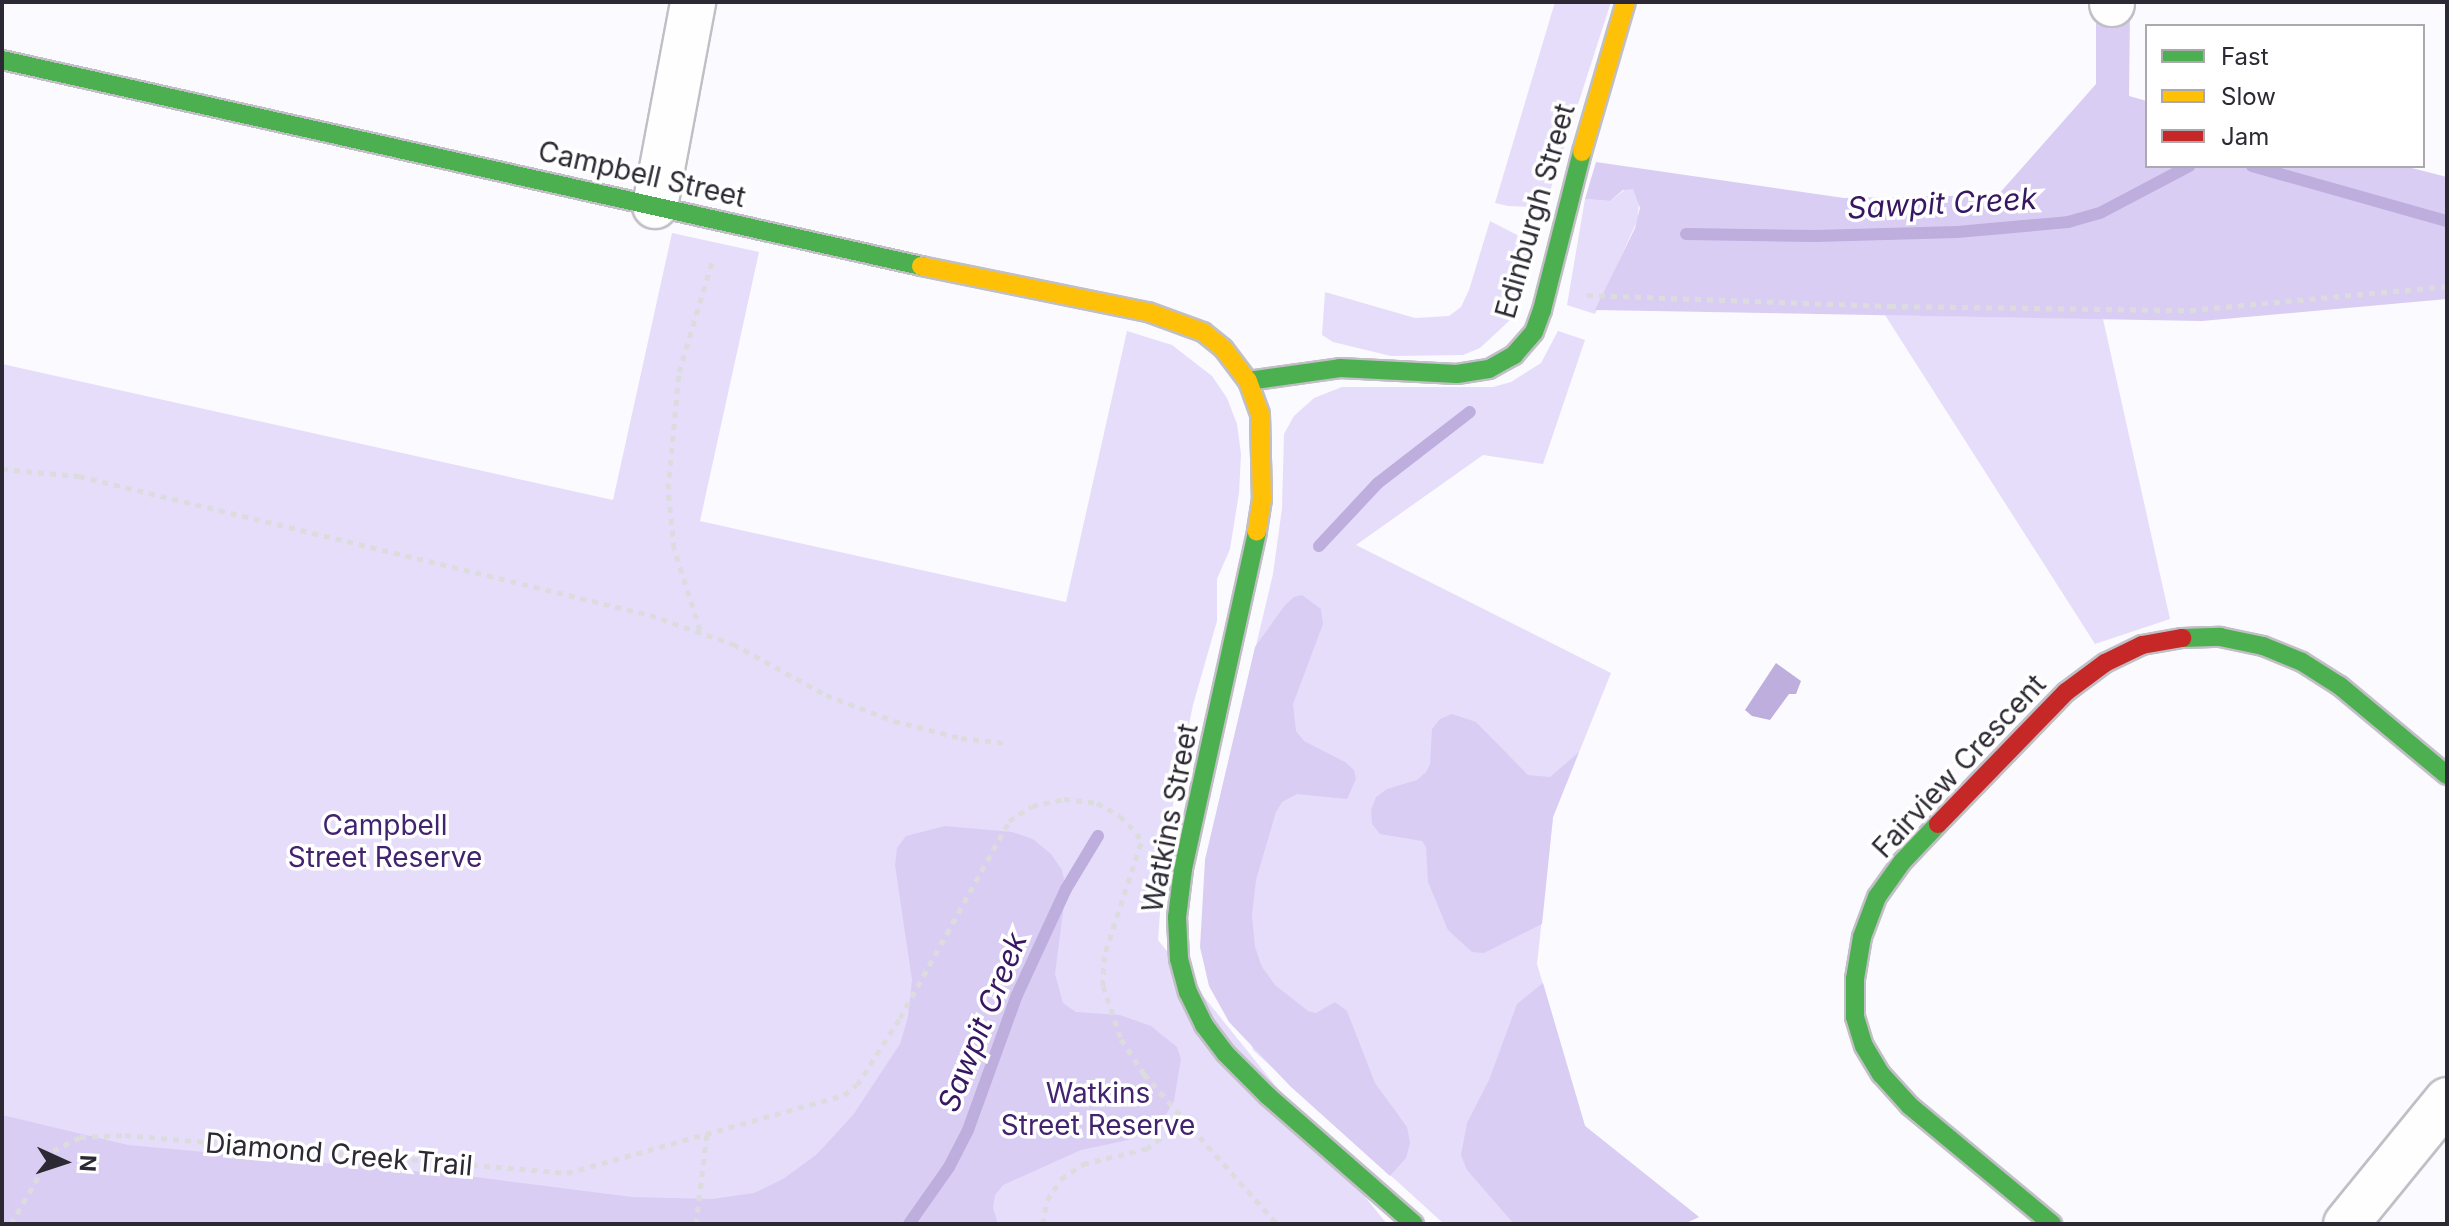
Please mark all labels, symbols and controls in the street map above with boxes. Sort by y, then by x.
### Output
legend [2145,24,2425,168]
text: Fast [2221,42,2269,71]
text: Slow [2221,82,2276,111]
street label: Edinburgh Street [1488,100,1582,322]
text: Jam [2221,122,2269,151]
street label: Campbell Street [535,134,749,214]
water label: Sawpit Creek [1846,180,2038,226]
street label: Fairview Crescent [1866,667,2052,865]
street label: Watkins Street [1135,721,1205,915]
park label: Campbell Street Reserve [288,808,482,874]
water label: Sawpit Creek [930,927,1034,1117]
park label: Watkins Street Reserve [1001,1076,1195,1142]
north arrow [24,1122,104,1202]
street label: Diamond Creek Trail [204,1126,474,1182]
text: N [75,1154,101,1172]

